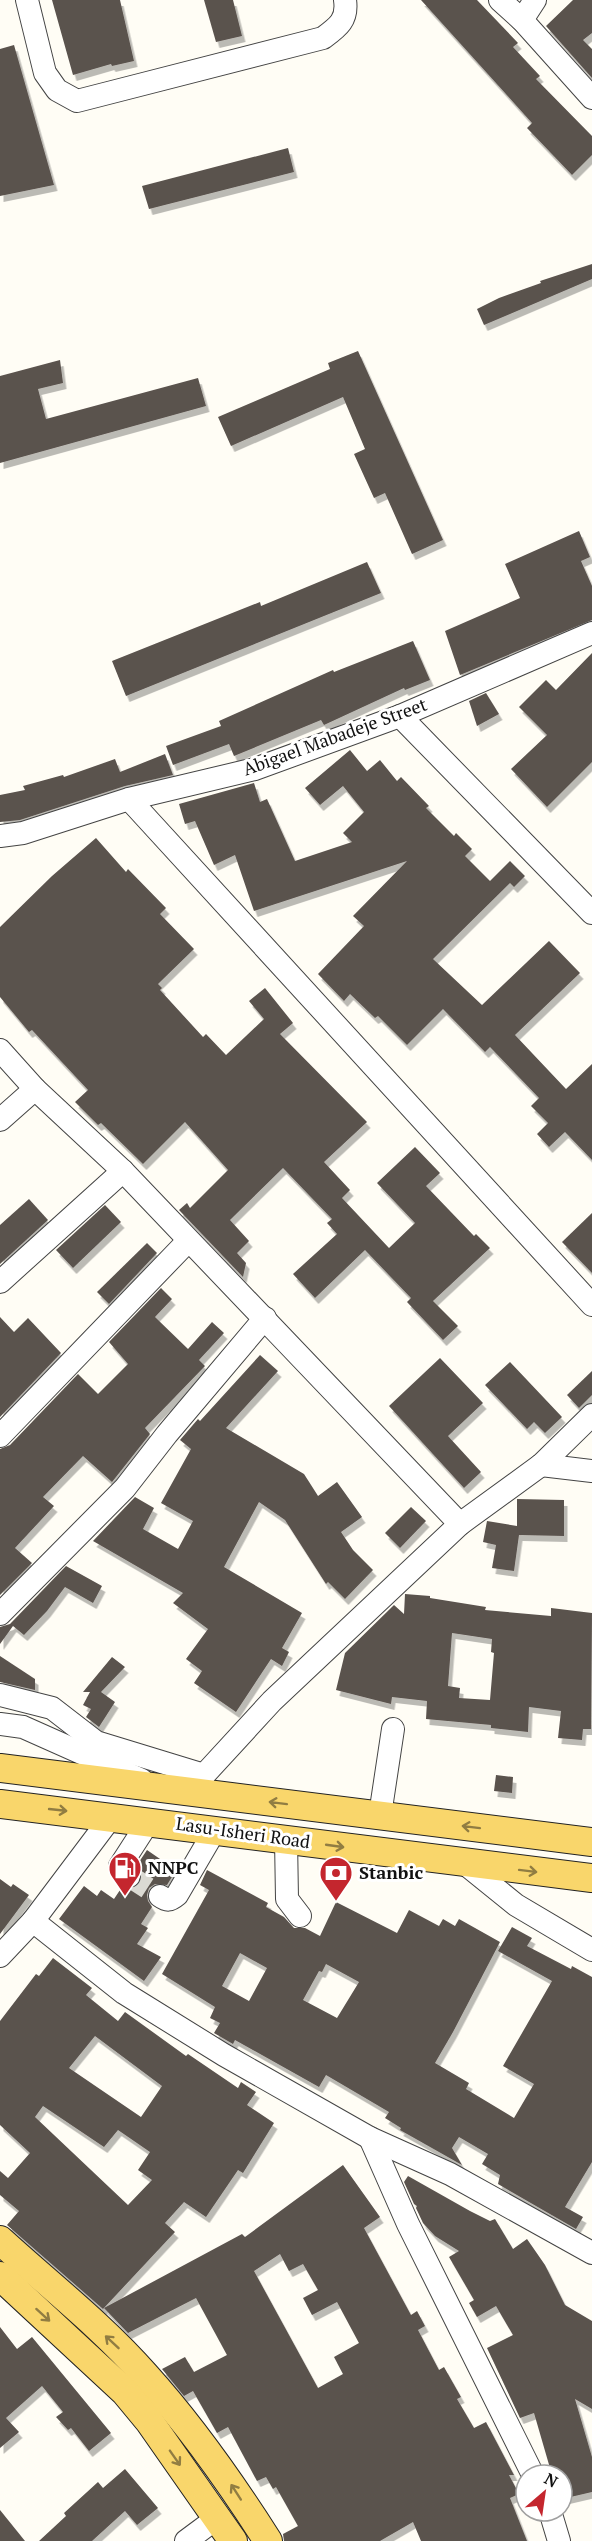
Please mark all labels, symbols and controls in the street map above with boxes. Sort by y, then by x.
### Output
street label: Abigael Mabadeje Street [239,691,430,781]
one-way arrow [269,1797,288,1808]
one-way arrow [48,1805,68,1816]
street label: Lasu-Isheri Road [174,1811,312,1853]
one-way arrow [462,1821,482,1832]
one-way arrow [324,1840,344,1851]
fuel station icon: NNPC [107,1850,143,1897]
place label: NNPC [148,1855,198,1879]
bank icon: Stanbic [318,1855,354,1902]
place label: Stanbic [359,1860,423,1884]
one-way arrow [518,1865,538,1876]
one-way arrow [36,2308,51,2322]
one-way arrow [105,2335,120,2349]
one-way arrow [169,2450,181,2466]
north arrow [514,2463,574,2523]
text: N [541,2467,562,2492]
one-way arrow [230,2484,242,2501]

